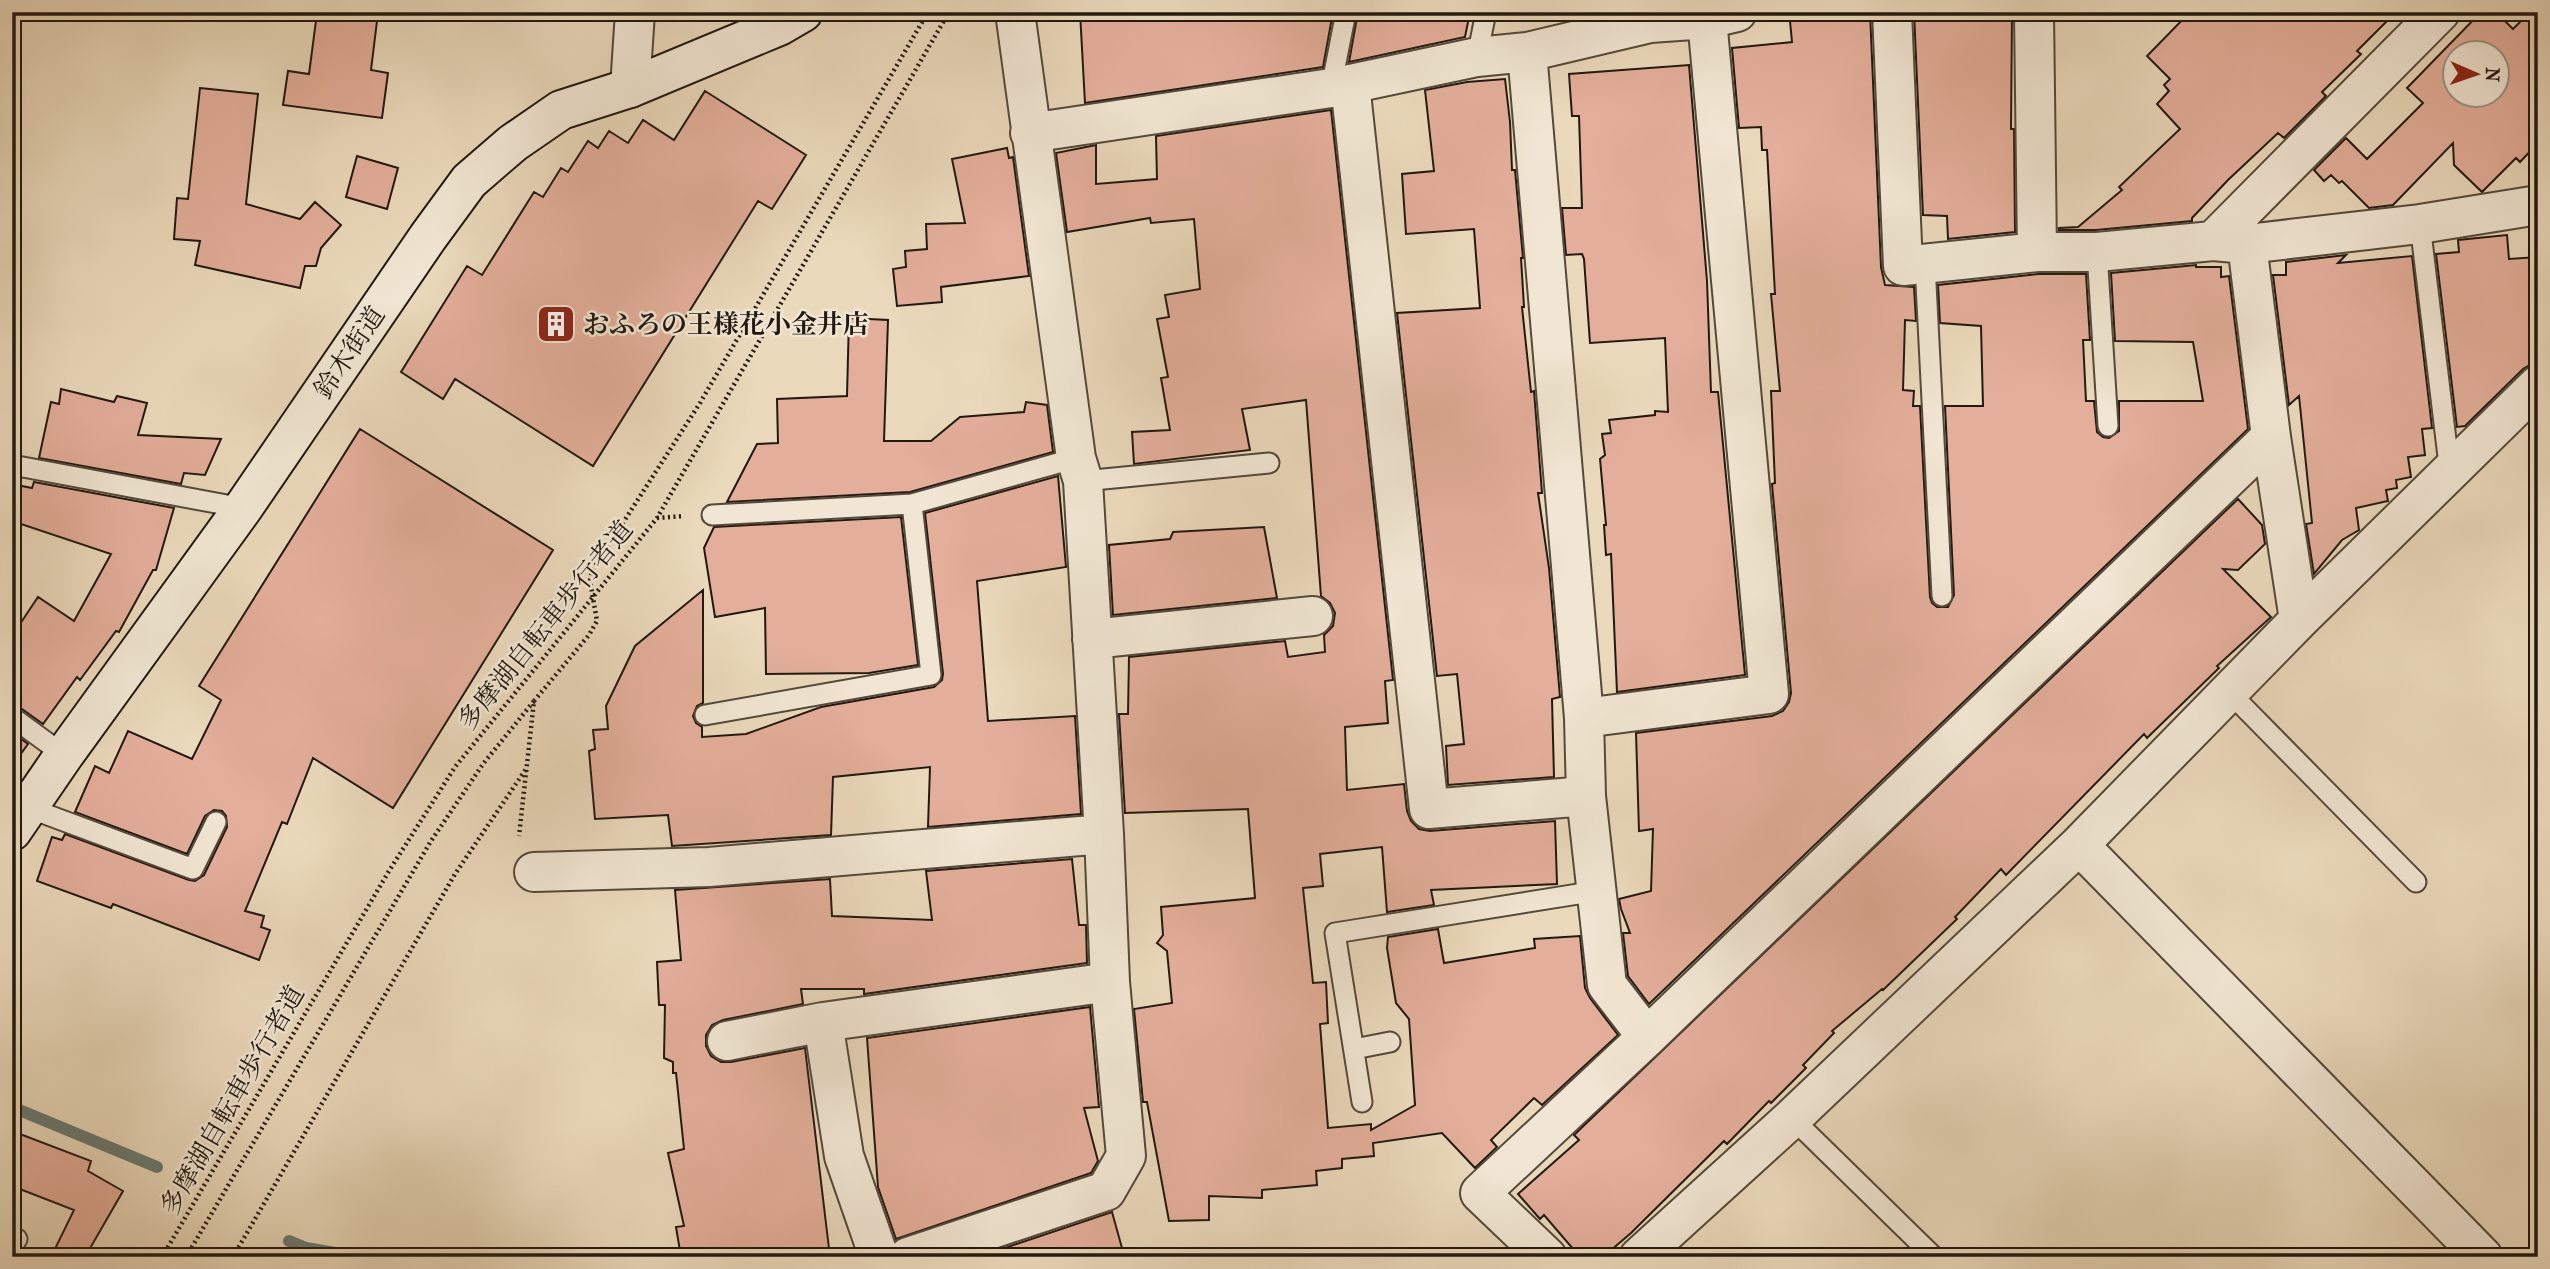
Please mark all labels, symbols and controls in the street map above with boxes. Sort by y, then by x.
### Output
north arrow [2442,38,2512,108]
text: N [2481,67,2503,83]
street label: 鈴木街道 [307,300,391,404]
building icon: おふろの王様花小金井店 [535,303,577,345]
place label: おふろの王様花小金井店 [583,309,869,340]
street label: 多摩湖自転車歩行者道 [452,515,639,736]
street label: 多摩湖自転車歩行者道 [154,980,311,1221]

